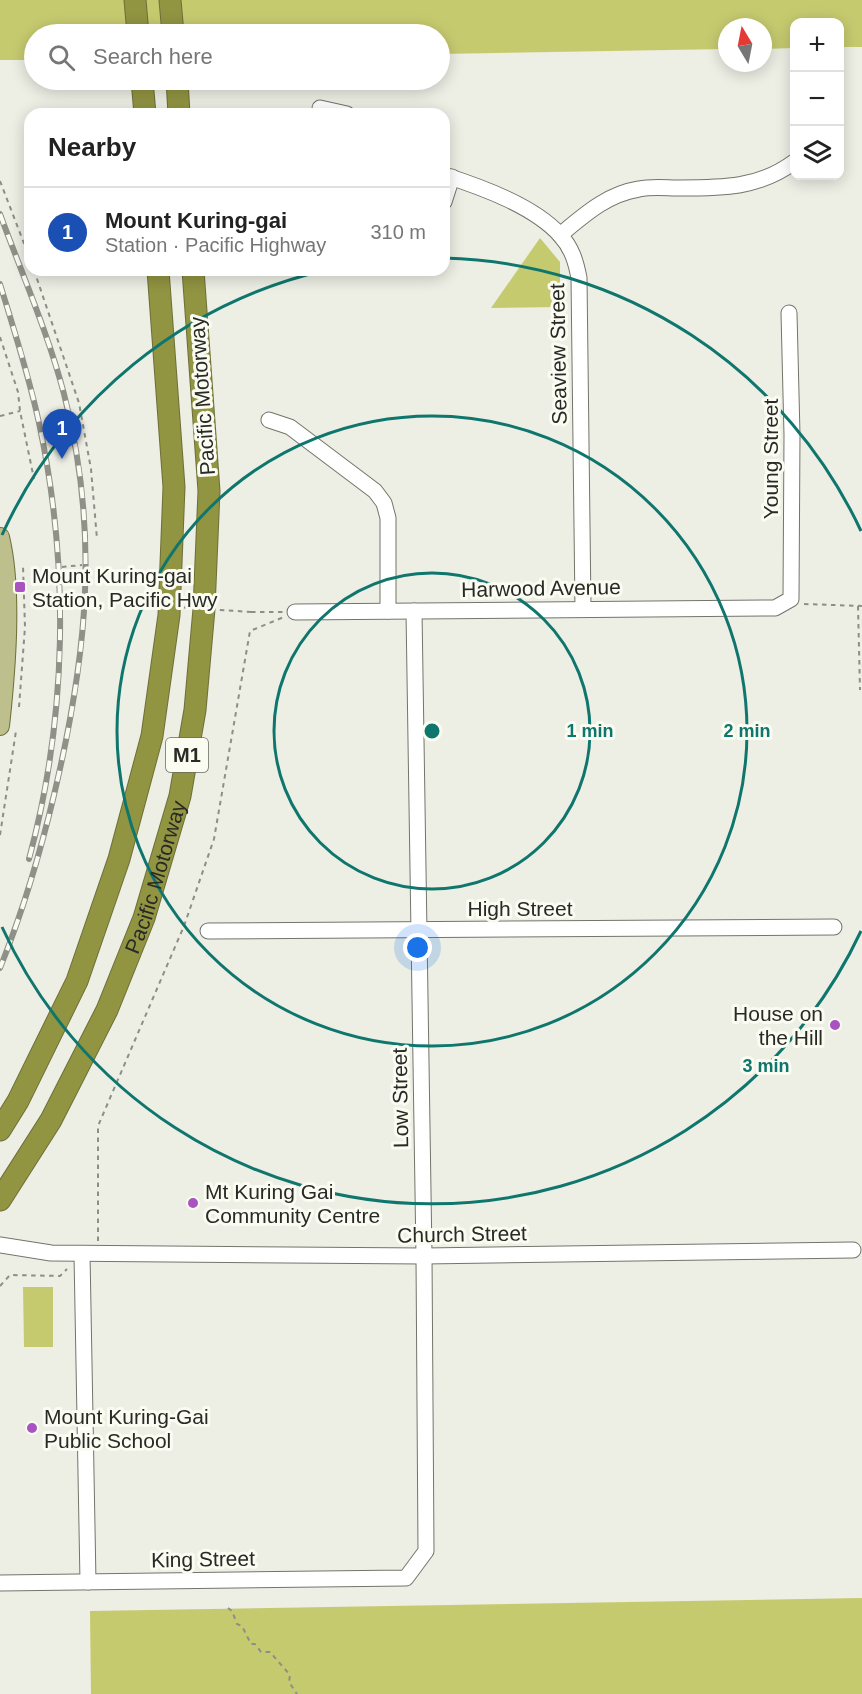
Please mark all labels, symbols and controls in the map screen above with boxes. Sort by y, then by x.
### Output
north arrow [718,18,772,72]
map controls [790,18,844,180]
button: + [790,18,844,72]
search box [24,24,450,90]
icon: search [45,41,78,74]
text: Search here [93,44,213,69]
button: − [790,72,844,126]
button: layers [790,126,844,180]
text: Nearby [48,132,136,162]
text: Mount Kuring-gai [105,208,287,233]
text: 1 [62,221,73,243]
text: 310 m [370,221,426,243]
text: Station · Pacific Highway [105,234,326,256]
street label: Seaview Street [545,283,571,425]
street label: Pacific Motorway [185,316,219,476]
street label: Young Street [759,399,782,519]
pin: 1 [42,410,82,459]
place label: Mount Kuring-gai Station, Pacific Hwy [32,564,218,611]
street label: Harwood Avenue [461,575,621,601]
marker: Mount Kuring-gai Station, Pacific Hwy [13,580,27,594]
centre of rings [422,721,442,741]
text: 1 min [566,721,614,741]
text: 2 min [723,721,771,741]
road number: M1 [166,738,208,772]
street label: Pacific Motorway [120,797,190,957]
street label: High Street [467,897,573,920]
your location [403,933,432,962]
place label: House on the Hill [733,1002,823,1049]
marker: House on the Hill [828,1018,842,1032]
street label: Low Street [388,1047,412,1148]
text: 3 min [742,1056,790,1076]
place label: Mt Kuring Gai Community Centre [205,1180,380,1227]
marker: Mt Kuring Gai Community Centre [186,1196,200,1210]
street label: Church Street [397,1221,527,1247]
place label: Mount Kuring-Gai Public School [44,1405,209,1452]
marker: Mount Kuring-Gai Public School [25,1421,39,1435]
street label: King Street [151,1547,255,1571]

